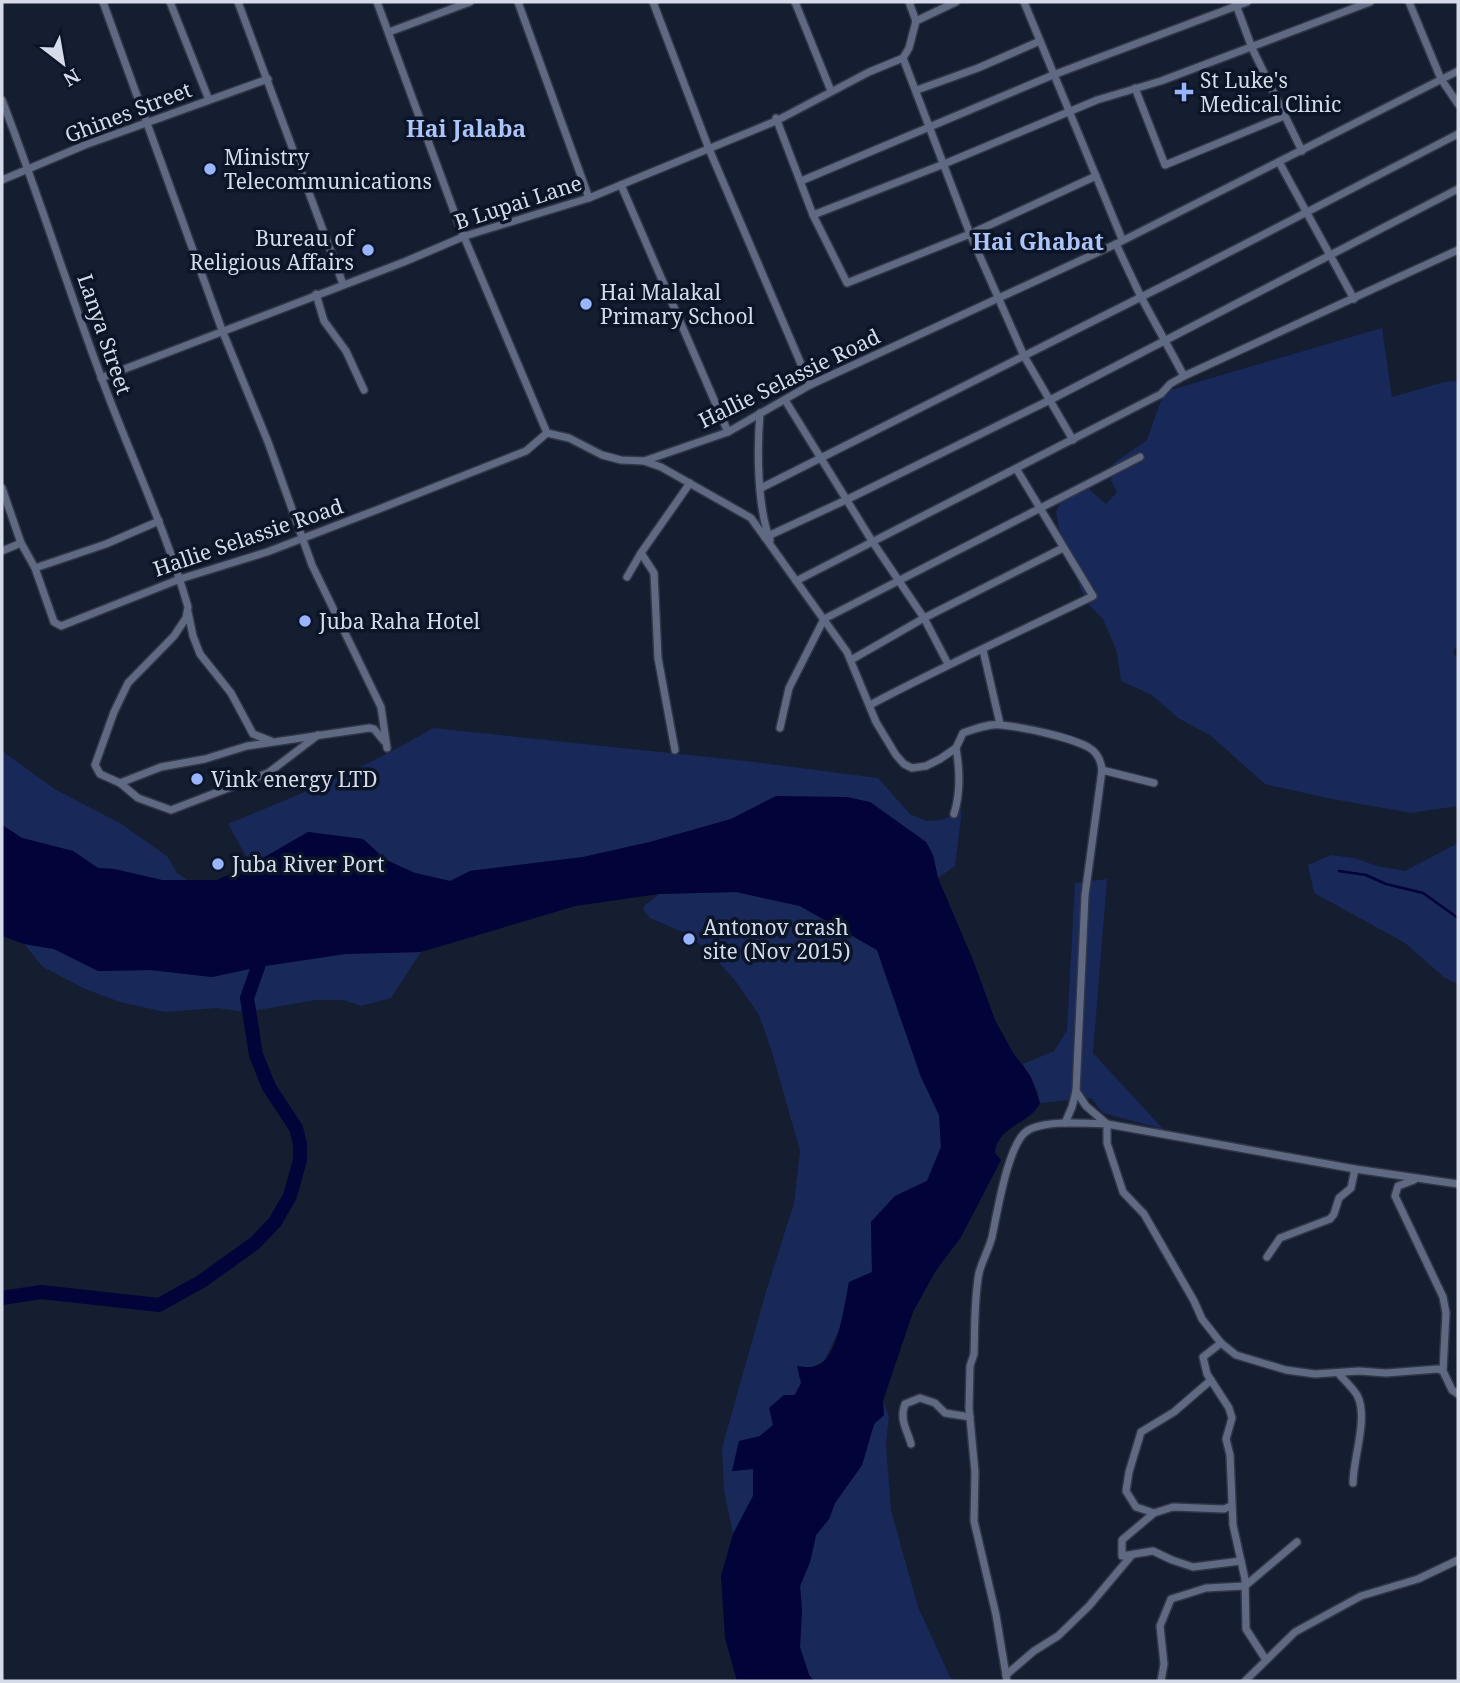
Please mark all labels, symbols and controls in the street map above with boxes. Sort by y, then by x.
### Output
north arrow [28,28,98,98]
text: N [59,63,85,93]
place label: St Luke's Medical Clinic [1200,66,1341,118]
street label: Ghines Street [61,75,195,149]
marker: St Luke's Medical Clinic [1174,82,1194,102]
district label: Hai Jalaba [406,112,526,144]
place label: Ministry Telecommunications [224,143,432,195]
marker: Ministry Telecommunications [202,161,218,177]
street label: B Lupai Lane [451,168,585,236]
place label: Bureau of Religious Affairs [190,224,356,276]
district label: Hai Ghabat [972,225,1104,257]
marker: Bureau of Religious Affairs [360,242,376,258]
street label: Lanya Street [71,270,139,398]
place label: Hai Malakal Primary School [600,278,755,330]
marker: Hai Malakal Primary School [578,296,594,312]
street label: Hallie Selassie Road [693,322,885,434]
street label: Hallie Selassie Road [149,491,347,583]
place label: Juba Raha Hotel [318,607,481,635]
marker: Juba Raha Hotel [297,613,313,629]
place label: Vink energy LTD [211,765,377,793]
marker: Vink energy LTD [189,771,205,787]
place label: Juba River Port [231,850,384,878]
marker: Juba River Port [210,856,226,872]
place label: Antonov crash site (Nov 2015) [703,913,851,965]
marker: Antonov crash site (Nov 2015) [681,931,697,947]

